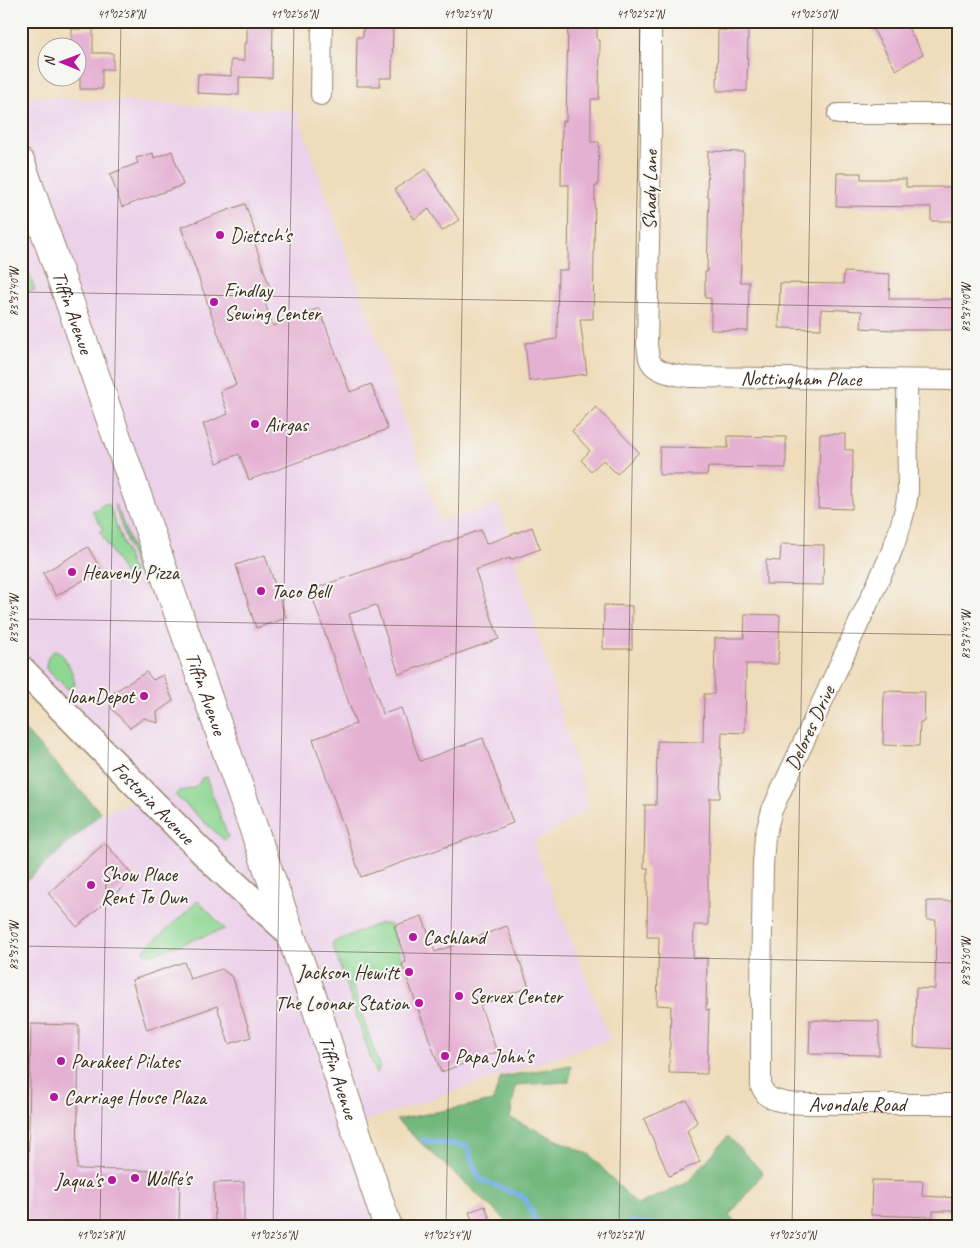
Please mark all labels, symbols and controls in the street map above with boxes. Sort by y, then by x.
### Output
text: 41°02'58"N [97,6,146,22]
text: 41°02'56"N [270,6,319,22]
text: 41°02'54"N [443,6,492,22]
text: 41°02'52"N [616,6,665,22]
text: 41°02'50"N [789,6,838,22]
north arrow [38,38,88,88]
text: N [41,55,58,66]
street label: Shady Lane [637,148,663,230]
place label: Dietsch's [230,223,294,248]
marker: Dietsch's [214,229,226,241]
text: 83°37'40"W [6,265,22,316]
street label: Tiffin Avenue [47,267,100,358]
place label: Findlay Sewing Center [224,278,322,326]
text: 83°37'40"W [958,281,974,332]
marker: Findlay Sewing Center [208,296,220,308]
street label: Nottingham Place [741,365,863,391]
place label: Airgas [265,412,310,437]
marker: Airgas [249,418,261,430]
place label: Heavenly Pizza [82,560,181,585]
marker: Heavenly Pizza [66,566,78,578]
place label: Taco Bell [271,579,333,604]
marker: Taco Bell [255,585,267,597]
text: 83°37'45"W [6,592,22,643]
text: 83°37'45"W [958,608,974,659]
street label: Tiffin Avenue [180,649,233,740]
street label: Delores Drive [780,680,841,774]
place label: loanDepot [67,684,136,709]
marker: loanDepot [138,690,150,702]
street label: Fostoria Avenue [107,756,201,851]
place label: Show Place Rent To Own [101,862,188,910]
marker: Show Place Rent To Own [85,879,97,891]
text: 83°37'50"W [6,919,22,970]
place label: Cashland [423,925,488,950]
marker: Cashland [407,931,419,943]
text: 83°37'50"W [958,935,974,986]
place label: Jackson Hewitt [296,960,401,985]
marker: Jackson Hewitt [403,966,415,978]
place label: Servex Center [469,984,564,1009]
marker: Servex Center [453,990,465,1002]
place label: The Loonar Station [275,991,410,1016]
marker: The Loonar Station [413,997,425,1009]
street label: Tiffin Avenue [314,1033,364,1124]
place label: Papa John's [455,1044,535,1069]
place label: Parakeet Pilates [71,1049,182,1074]
marker: Papa John's [439,1050,451,1062]
marker: Parakeet Pilates [55,1055,67,1067]
place label: Carriage House Plaza [64,1085,208,1110]
marker: Carriage House Plaza [48,1091,60,1103]
street label: Avondale Road [809,1092,909,1117]
place label: Wolfe's [145,1166,193,1191]
place label: Jaqua's [54,1168,104,1193]
marker: Wolfe's [129,1172,141,1184]
marker: Jaqua's [106,1174,118,1186]
text: 41°02'58"N [76,1227,125,1243]
text: 41°02'56"N [249,1227,298,1243]
text: 41°02'54"N [422,1227,471,1243]
text: 41°02'52"N [595,1227,644,1243]
text: 41°02'50"N [768,1227,817,1243]

